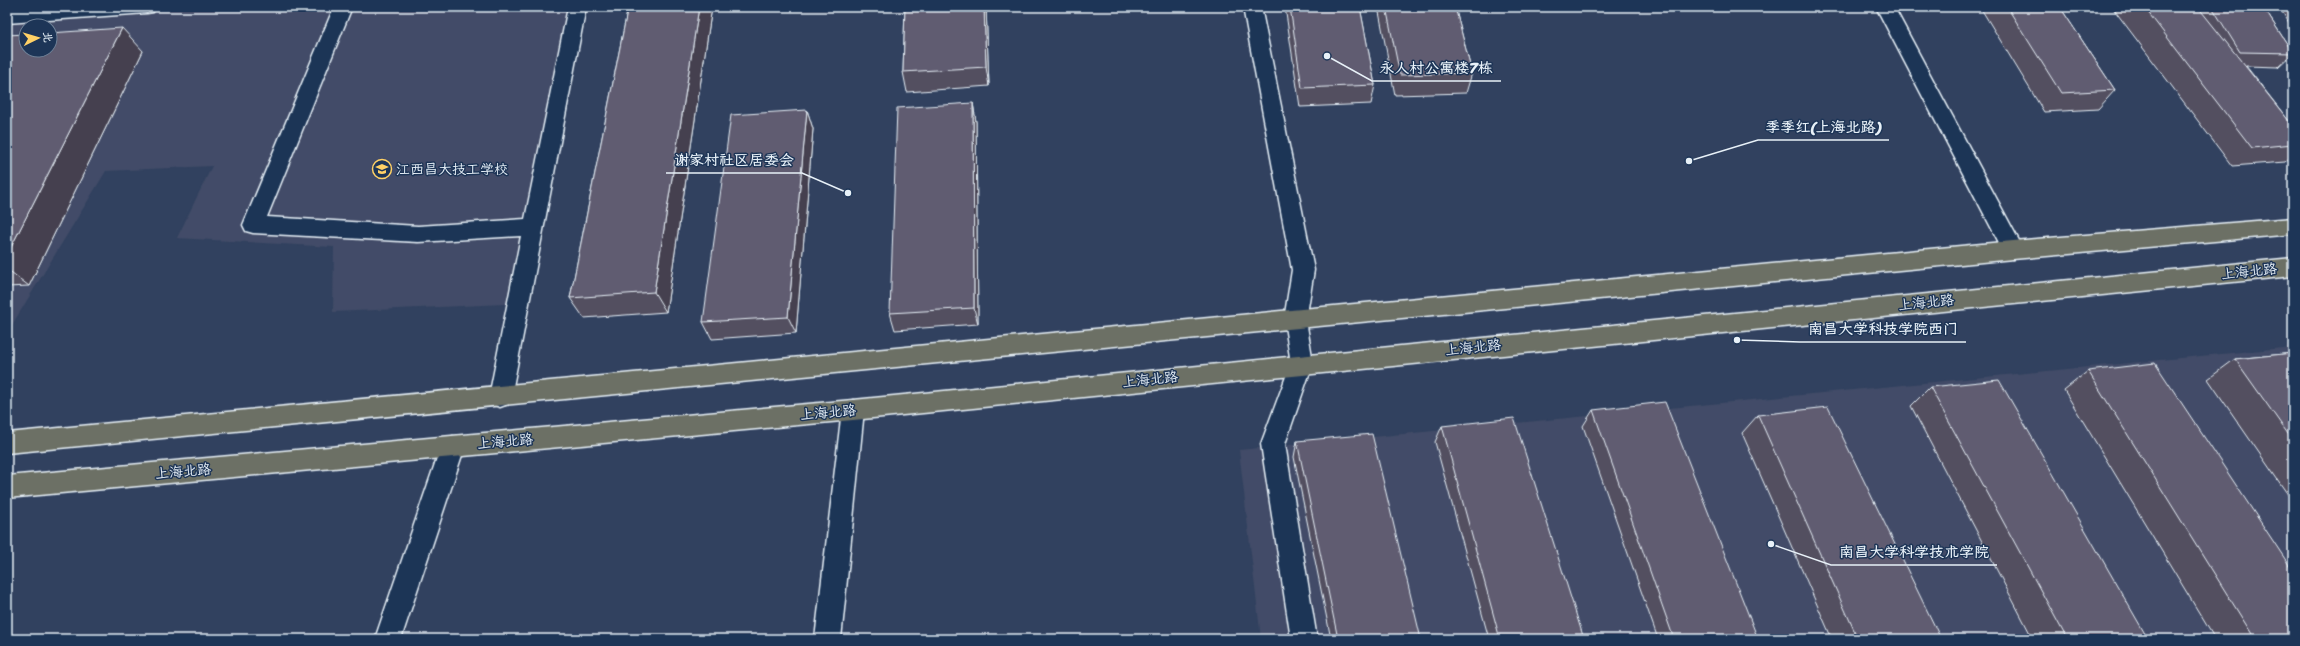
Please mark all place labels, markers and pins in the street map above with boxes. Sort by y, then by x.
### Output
callout: 永人村公寓楼7栋 [1372,54,1501,81]
callout: 季季红(上海北路) [1758,113,1889,140]
callout: 谢家村社区居委会 [666,146,802,173]
place label: 江西昌大技工学校 [396,157,508,182]
school or university icon: 江西昌大技工学校 [371,158,393,180]
callout: 南昌大学科技学院西门 [1800,315,1966,342]
callout: 南昌大学科学技术学院 [1831,538,1997,565]

